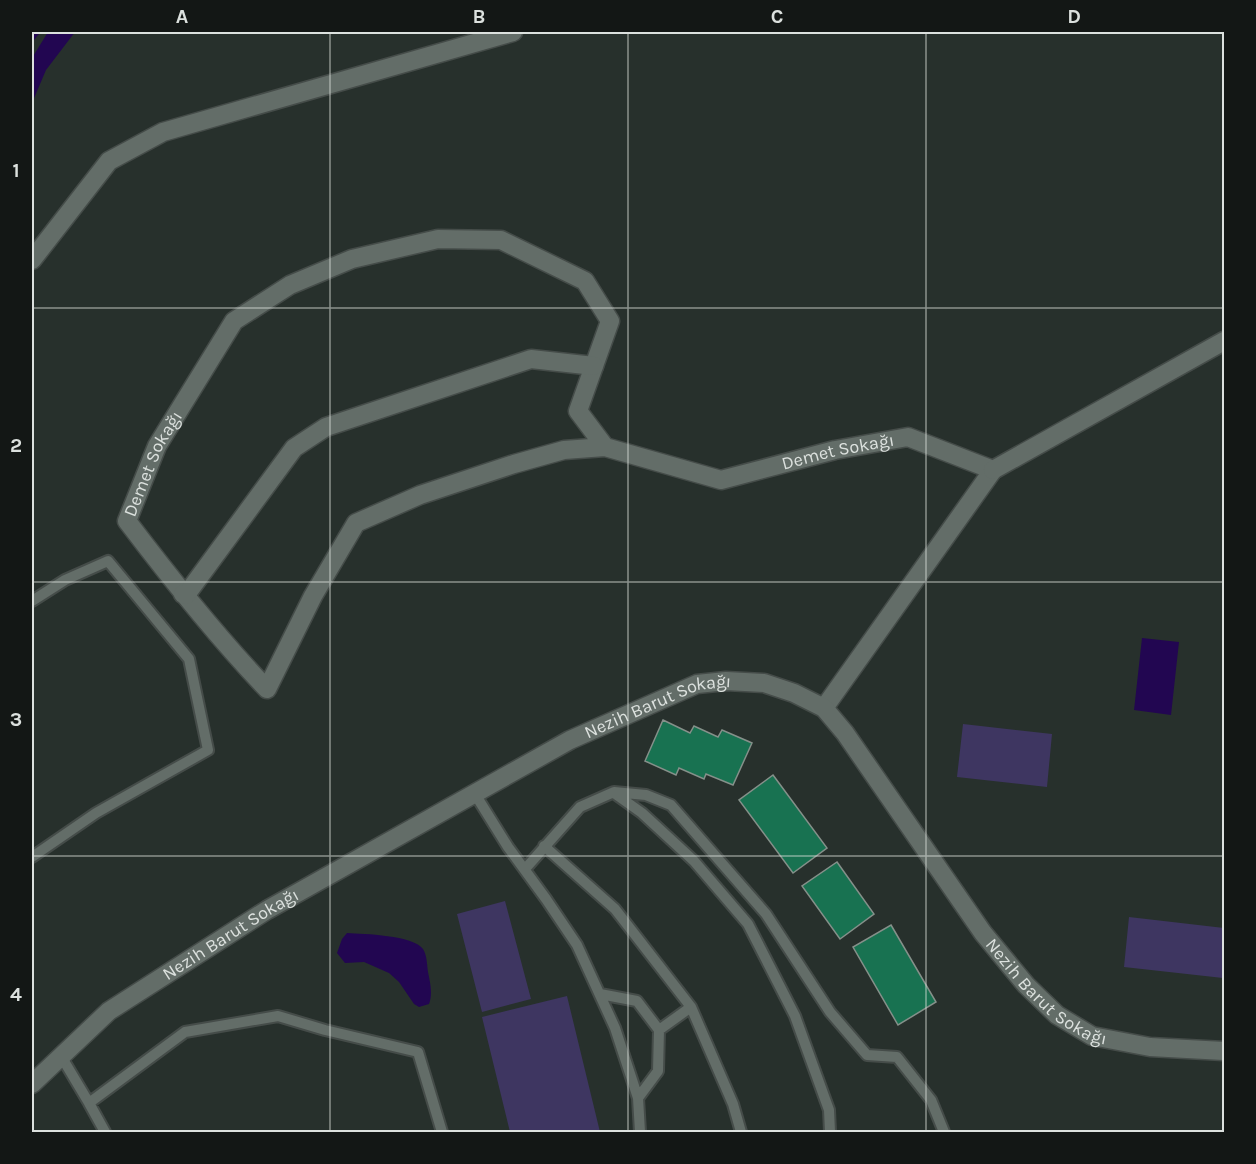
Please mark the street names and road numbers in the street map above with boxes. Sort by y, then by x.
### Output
street label: Demet Sokağı [119,407,187,520]
street label: Demet Sokağı [779,429,896,475]
street label: Nezih Barut Sokağı [581,670,732,743]
street label: Nezih Barut Sokağı [158,883,303,985]
street label: Nezih Barut Sokağı [981,934,1109,1050]

